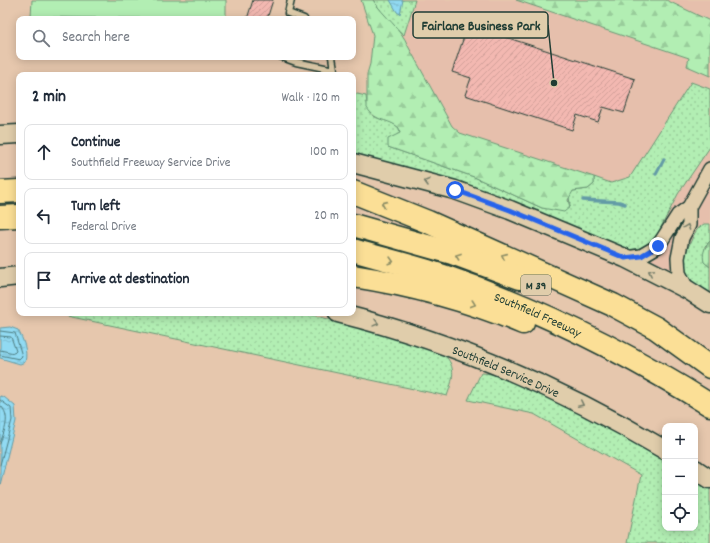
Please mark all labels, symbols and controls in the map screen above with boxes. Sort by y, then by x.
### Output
callout: Fairlane Business Park [413,12,548,38]
search box [16,16,356,60]
text: Fairlane Business Park [422,17,541,37]
icon: search [30,27,52,49]
text: Search here [62,27,130,49]
text: 2 min [32,86,66,110]
text: Walk · 120 m [282,89,340,108]
text: Continue [71,132,120,154]
icon: ahead [33,141,55,163]
text: 100 m [310,143,339,162]
text: Southfield Freeway Service Drive [71,154,231,173]
one-way arrow [424,178,431,187]
route start [446,181,464,199]
text: Turn left [71,196,120,218]
one-way arrow [381,201,388,209]
icon: left [33,205,55,227]
text: 20 m [314,207,339,226]
text: Federal Drive [71,218,136,237]
one-way arrow [682,223,690,230]
route end [649,237,667,255]
one-way arrow [455,252,462,260]
one-way arrow [500,253,508,261]
one-way arrow [387,256,394,265]
icon: arrive [33,269,55,291]
text: Arrive at destination [71,269,189,291]
one-way arrow [648,269,656,276]
road number: M 39 [521,275,551,295]
street label: Southfield Freeway [491,288,585,344]
one-way arrow [469,299,476,308]
one-way arrow [372,318,379,327]
street label: Southfield Service Drive [449,342,562,404]
one-way arrow [576,399,584,407]
map controls [662,423,698,531]
button: + [662,423,698,459]
button: − [662,459,698,495]
button: locate [662,495,698,531]

